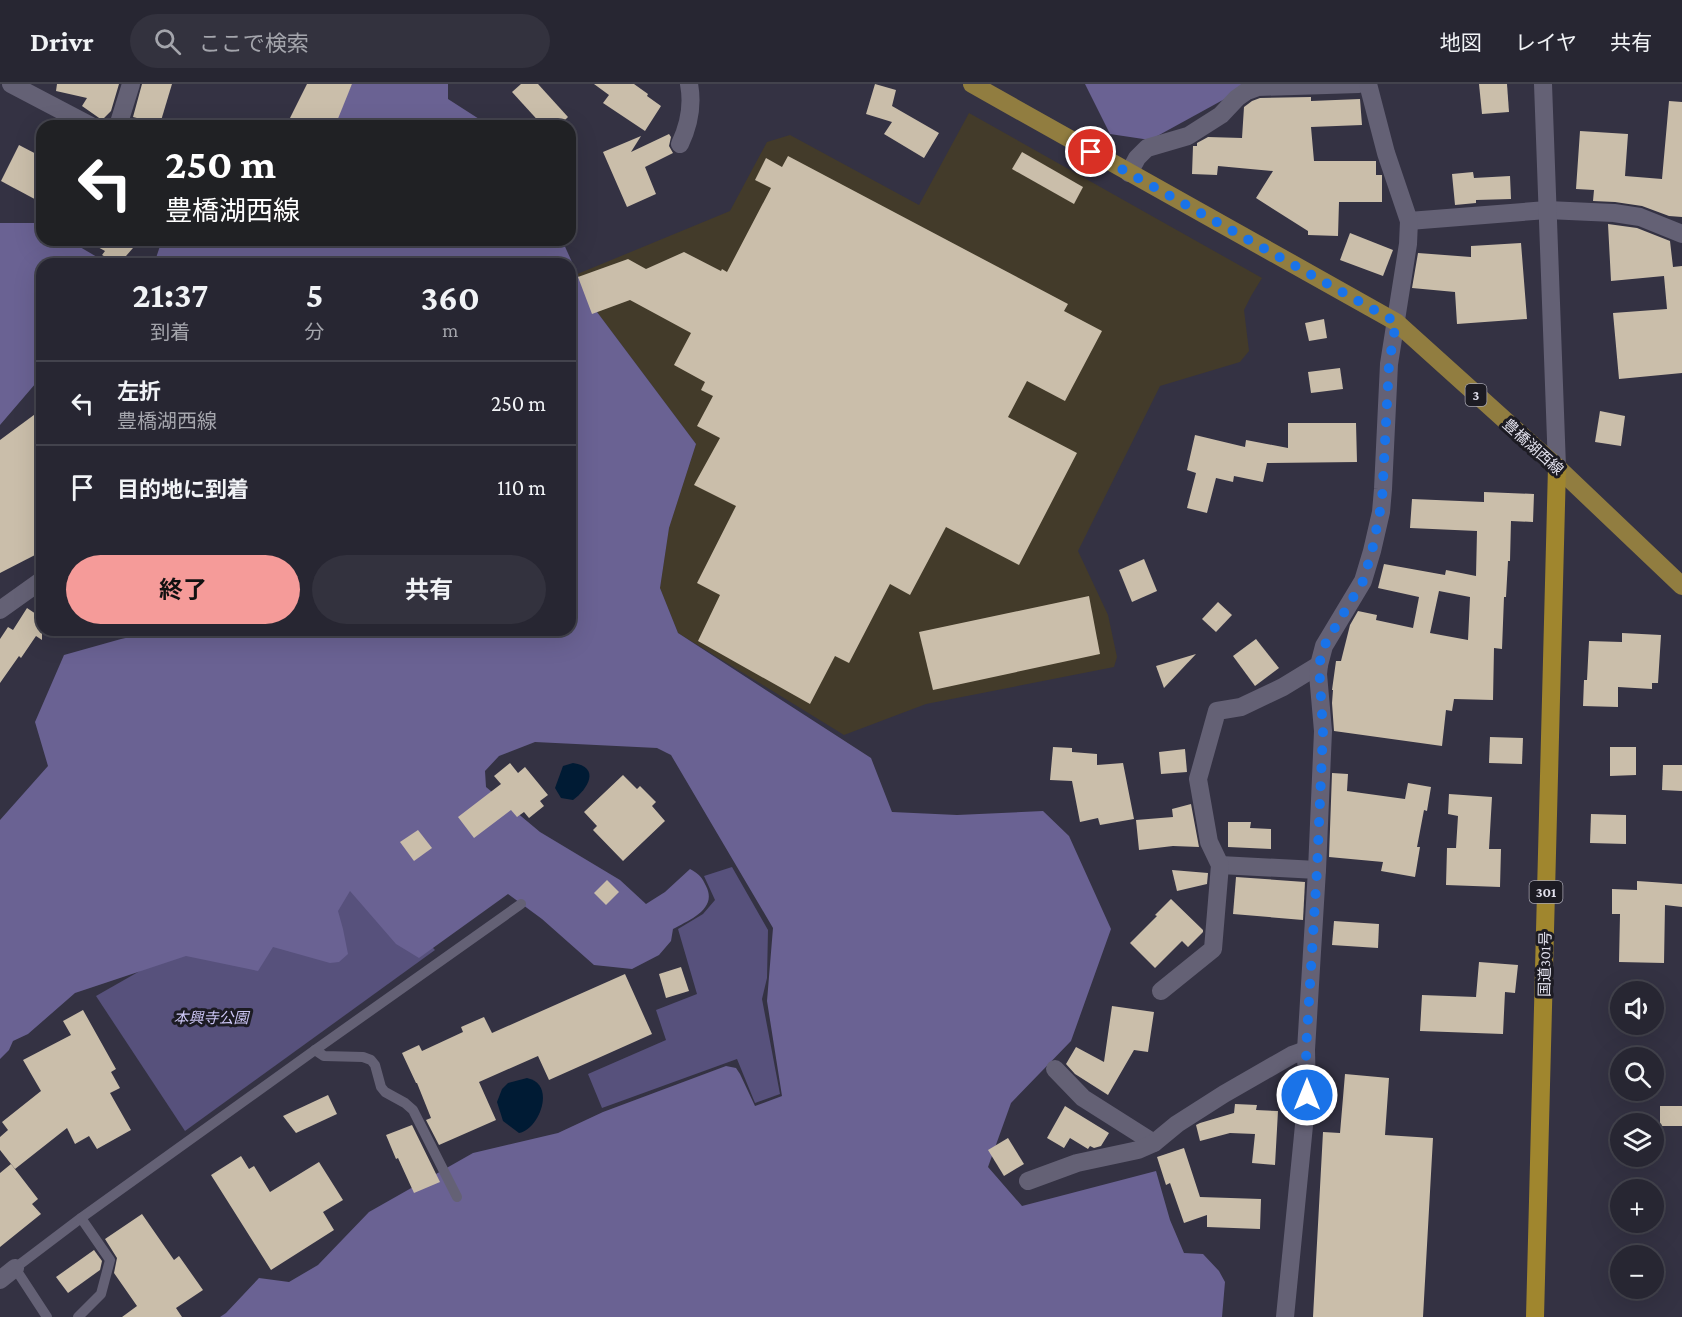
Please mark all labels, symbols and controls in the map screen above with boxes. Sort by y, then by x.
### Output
search box [130,14,550,68]
icon: search [151,25,184,58]
text: Drivr [30,26,94,57]
text: ここで検索 [199,31,309,56]
text: 地図 [1440,31,1482,55]
text: レイヤ [1515,31,1577,55]
text: 共有 [1610,31,1652,55]
pin [1065,126,1116,177]
icon: arrive [1074,135,1107,168]
text: 250 m [165,140,276,187]
icon: left [66,144,144,222]
text: 豊橋湖西線 [165,196,300,226]
text: 21:37 [132,275,208,315]
text: 5 [306,275,323,315]
text: 360 [421,278,480,318]
text: m [442,319,458,341]
text: 到着 [150,321,190,343]
text: 分 [305,321,325,343]
text: 左折 [117,379,161,404]
road number: 3 [1466,384,1486,406]
icon: left [66,387,99,420]
text: 250 m [491,391,546,416]
text: 豊橋湖西線 [117,410,217,432]
street label: 豊橋湖西線 [1500,416,1566,478]
icon: arrive [66,471,99,504]
text: 110 m [497,475,546,500]
text: 目的地に到着 [117,477,249,502]
button: 終了 [66,555,300,624]
button: 共有 [312,555,546,624]
road number: 301 [1530,881,1562,903]
street label: 国道301号 [1536,931,1554,997]
map controls [1610,981,1664,1299]
button: sound [1610,981,1664,1035]
park label: 本興寺公園 [173,1010,250,1026]
button: search [1610,1047,1664,1101]
position arrow [1275,1063,1339,1127]
button: layers [1610,1113,1664,1167]
button: + [1610,1179,1664,1233]
button: − [1610,1245,1664,1299]

